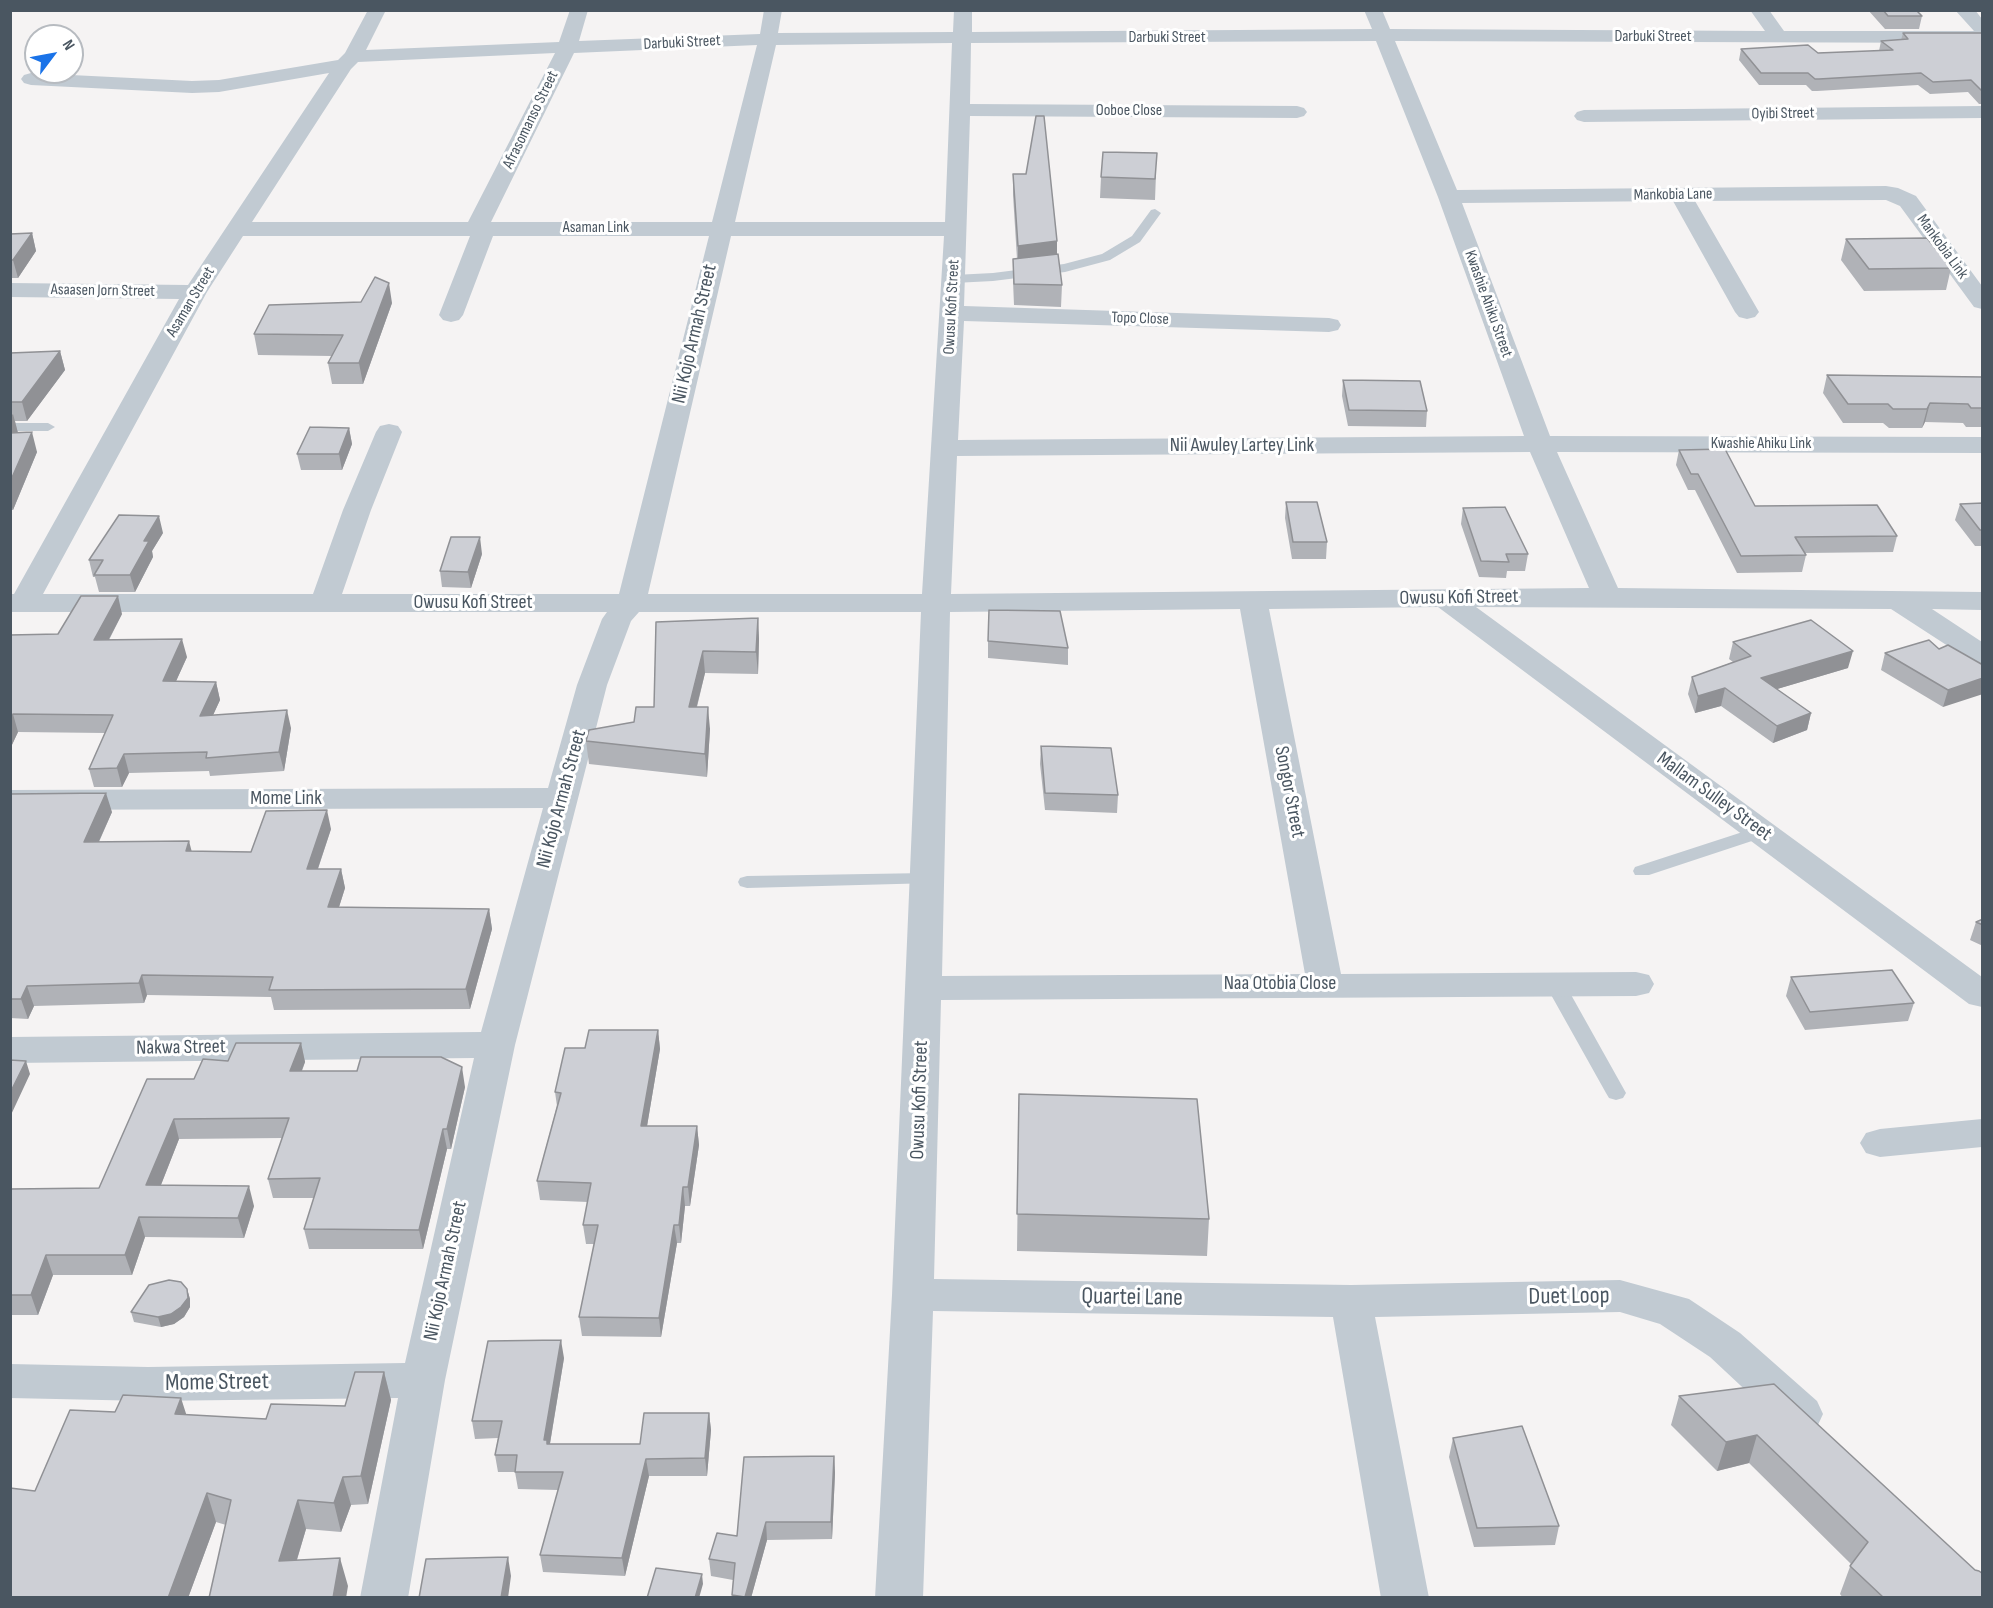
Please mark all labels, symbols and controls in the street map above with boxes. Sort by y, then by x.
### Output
north arrow [24,24,84,84]
street label: Darbuki Street [1614,27,1692,47]
street label: Darbuki Street [1128,28,1206,48]
street label: Darbuki Street [643,31,721,55]
text: N [58,37,78,54]
street label: Afrasomanso Street [499,68,563,172]
street label: Ooboe Close [1096,101,1162,121]
street label: Oyibi Street [1751,104,1815,124]
street label: Mankobia Lane [1633,185,1713,205]
street label: Mankobia Link [1912,211,1972,283]
street label: Asaman Link [563,218,629,238]
street label: Kwashie Ahiku Street [1460,248,1516,360]
street label: Owusu Kofi Street [940,259,964,355]
street label: Nii Kojo Armah Street [667,262,723,406]
street label: Asaman Street [163,263,219,341]
street label: Asaasen Jorn Street [51,280,155,302]
street label: Topo Close [1111,308,1169,330]
street label: Nii Awuley Lartey Link [1170,434,1314,458]
street label: Kwashie Ahiku Link [1711,434,1811,454]
street label: Owusu Kofi Street [1399,585,1519,611]
street label: Owusu Kofi Street [413,591,533,615]
street label: Nii Kojo Armah Street [532,727,592,871]
street label: Songor Street [1268,744,1310,840]
street label: Mallam Sulley Street [1652,747,1776,847]
street label: Mome Link [250,787,322,811]
street label: Naa Otobia Close [1224,972,1336,996]
street label: Nakwa Street [136,1035,226,1061]
street label: Owusu Kofi Street [906,1040,934,1160]
street label: Nii Kojo Armah Street [419,1199,473,1343]
street label: Duet Loop [1528,1282,1610,1312]
street label: Quartei Lane [1081,1283,1183,1313]
street label: Mome Street [165,1368,269,1398]

